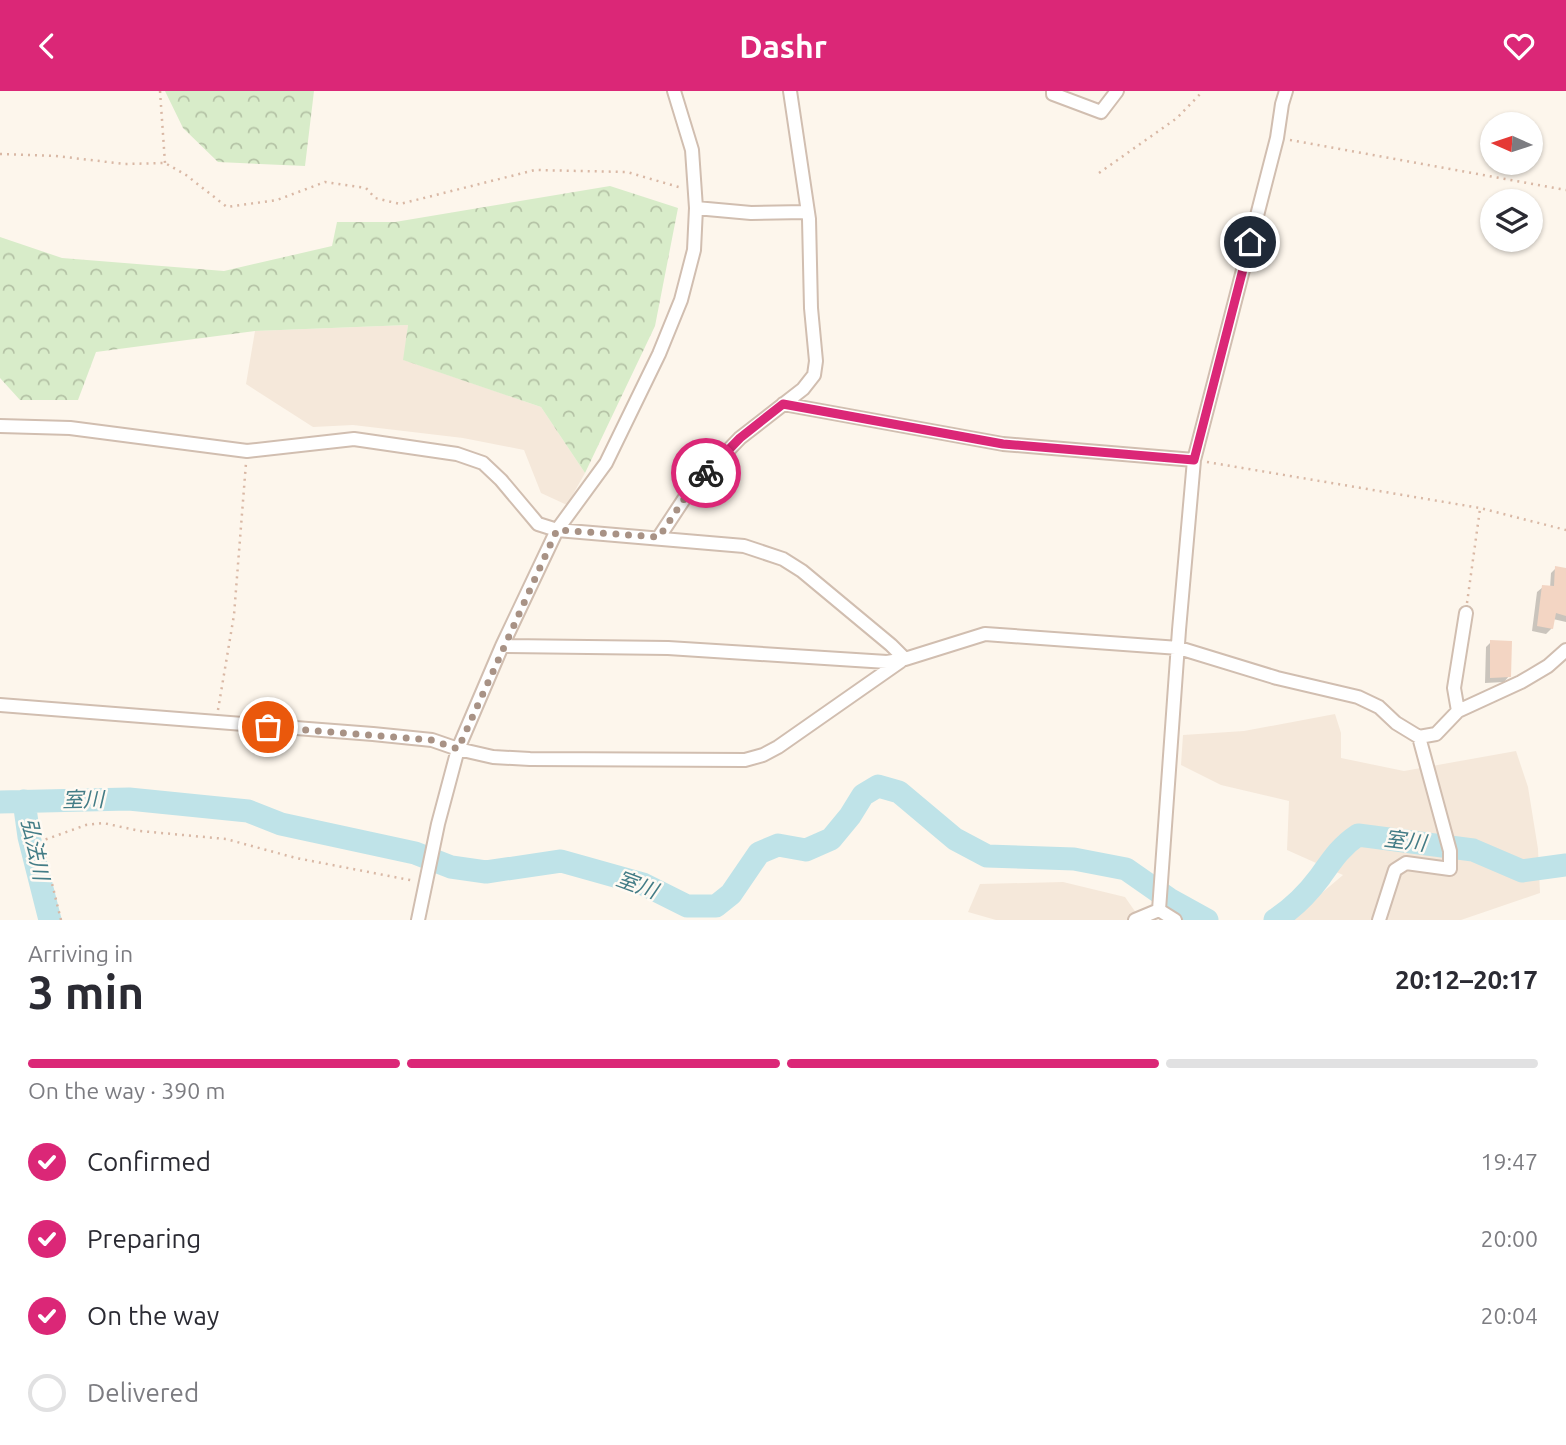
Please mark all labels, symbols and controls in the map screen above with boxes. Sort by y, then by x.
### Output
icon: back [28,27,66,65]
icon: heart [1500,27,1538,65]
text: Dashr [739,28,827,64]
north arrow [1480,112,1544,175]
map controls [1480,112,1543,252]
button: layers [1480,189,1543,252]
pin [1220,212,1280,272]
icon: home [1231,223,1269,261]
courier [671,438,741,508]
icon: bike [687,454,725,492]
pin [238,697,298,757]
icon: bag [249,708,287,746]
water label: 室川 [62,787,106,811]
water label: 弘法川 [18,815,55,884]
water label: 室川 [1383,826,1429,855]
water label: 室川 [614,866,663,903]
text: Arriving in [28,941,133,966]
text: 20:12–20:17 [1395,965,1538,994]
text: 3 min [28,966,144,1018]
text: On the way · 390 m [28,1078,225,1103]
icon: check [28,1143,66,1181]
text: Confirmed [87,1147,211,1176]
text: 19:47 [1480,1149,1538,1174]
icon: check [28,1220,66,1258]
text: Preparing [87,1224,201,1253]
text: 20:00 [1480,1226,1538,1251]
icon: check [28,1297,66,1335]
text: On the way [87,1301,219,1330]
text: 20:04 [1480,1303,1538,1328]
text: Delivered [87,1378,199,1407]

